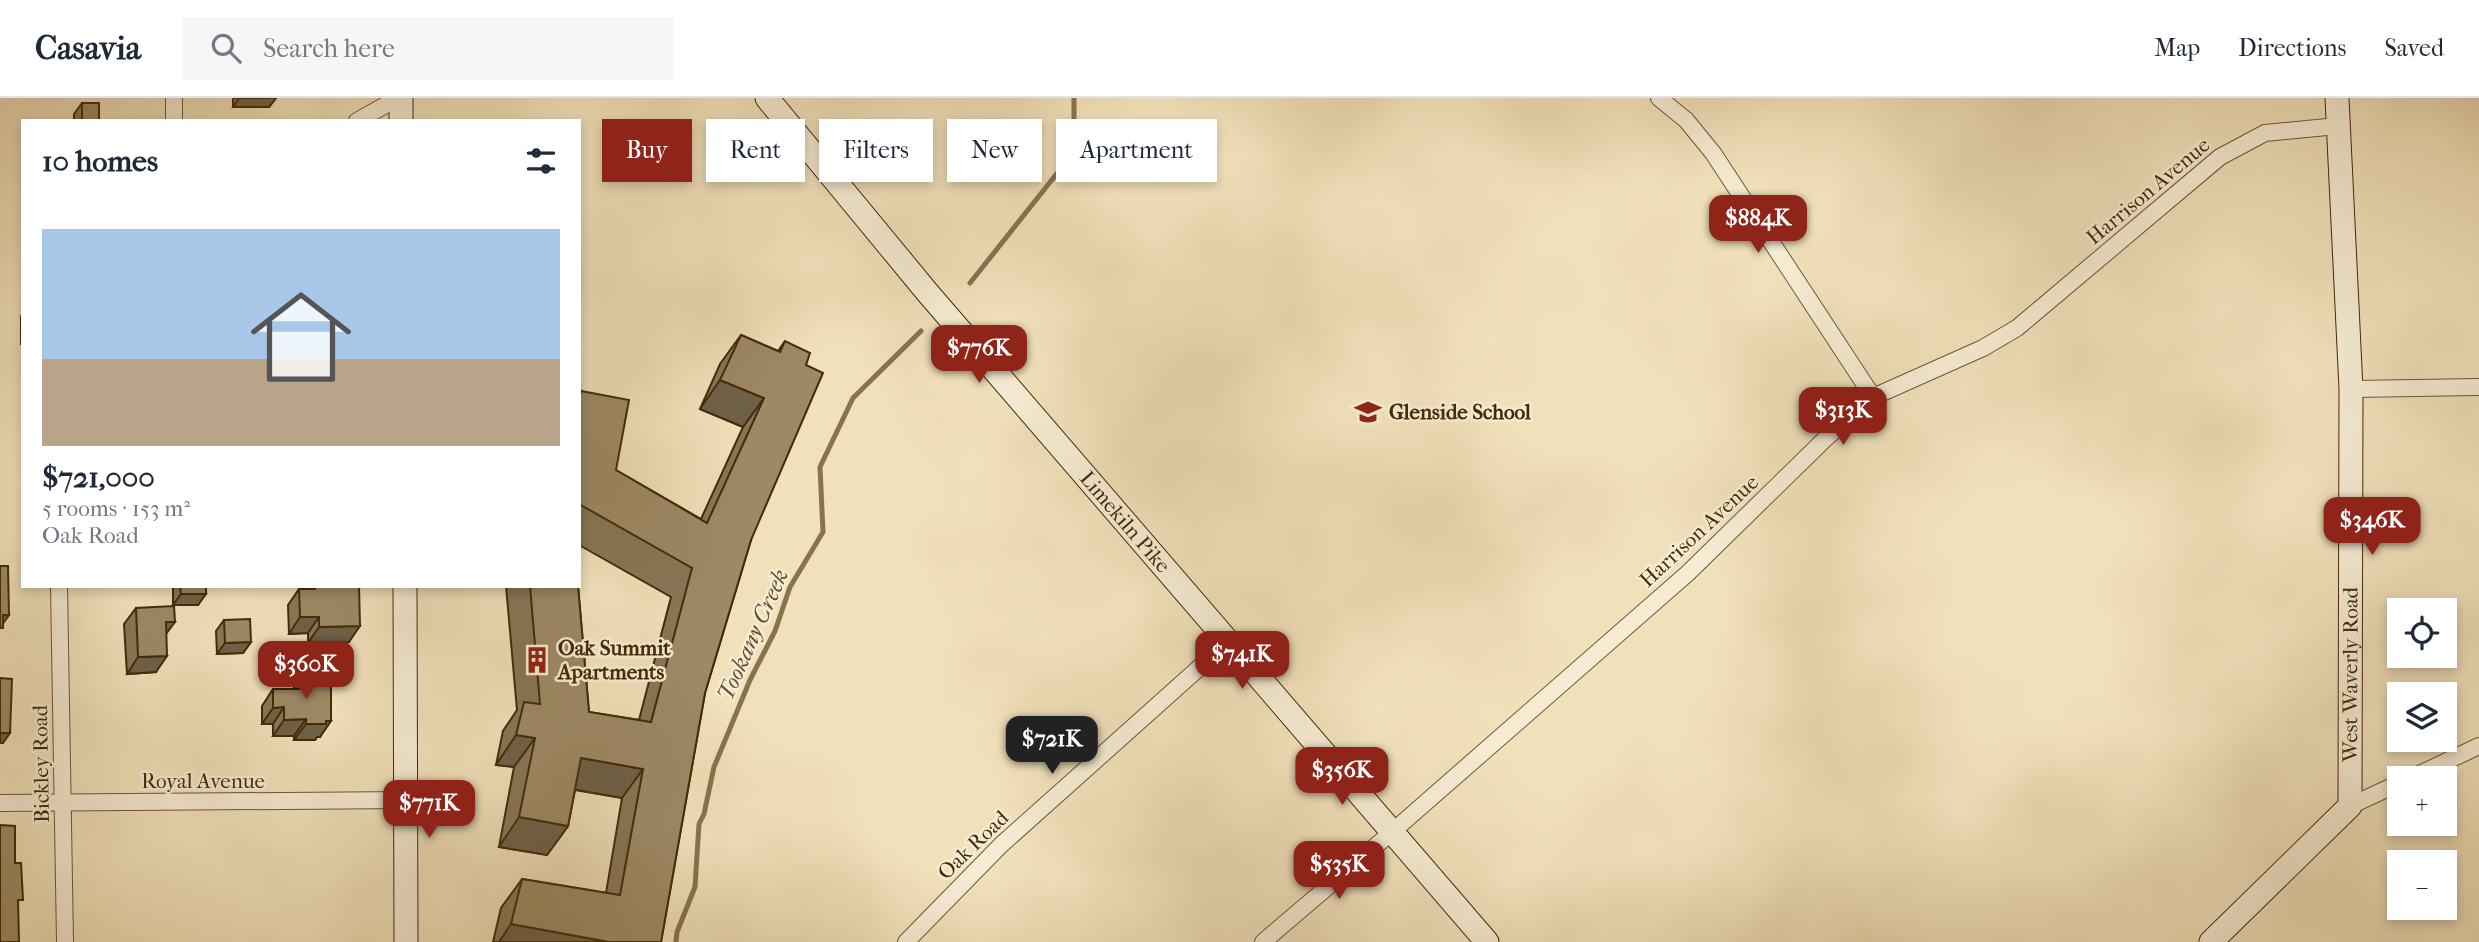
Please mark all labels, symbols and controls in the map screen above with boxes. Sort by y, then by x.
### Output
search box [183,17,673,80]
text: Casavia [35,29,141,68]
icon: search [207,29,245,67]
text: Search here [263,33,395,64]
text: Map [2154,34,2200,62]
text: Directions [2238,34,2346,62]
text: Saved [2384,34,2444,62]
chip: Buy [602,119,692,182]
chip: Rent [706,119,805,182]
chip: Filters [819,119,933,182]
chip: New [947,119,1042,182]
chip: Apartment [1056,119,1217,182]
street label: Harrison Avenue [2082,133,2214,249]
icon: filters [522,142,560,180]
text: 10 homes [42,144,158,179]
pin: $884K [1709,195,1807,255]
text: $884K [1725,204,1791,231]
icon: home [238,274,364,400]
pin: $776K [930,326,1028,385]
text: $776K [947,334,1011,361]
pin: $313K [1794,388,1892,447]
text: $313K [1815,396,1871,423]
school or university icon: Glenside School [1353,397,1383,427]
place label: Glenside School [1389,400,1531,424]
text: $721,000 [42,460,155,495]
street label: Limekiln Pike [1075,466,1175,578]
street label: Harrison Avenue [1635,470,1763,592]
text: 5 rooms · 153 m² [42,495,190,522]
pin: $346K [2323,498,2421,557]
text: $346K [2340,506,2404,533]
text: Oak Road [42,522,139,549]
water label: Tookany Creek [712,565,794,705]
street label: West Waverly Road [2338,586,2363,763]
map controls [2387,598,2457,920]
button: locate [2387,598,2457,668]
pin: $741K [1193,632,1291,691]
place label: Oak Summit Apartments [556,636,671,684]
text: $741K [1211,640,1273,667]
pin: $360K [257,642,355,701]
building icon: Oak Summit Apartments [522,645,552,675]
text: $360K [274,650,338,677]
button: layers [2387,682,2457,752]
street label: Bickley Road [28,704,54,823]
pin: $721K [1003,716,1101,776]
text: $721K [1022,725,1082,752]
pin: $356K [1293,748,1391,807]
text: $356K [1311,756,1373,783]
button: + [2387,766,2457,836]
street label: Royal Avenue [141,769,265,793]
pin: $771K [380,780,478,840]
text: $771K [399,789,459,816]
street label: Oak Road [933,805,1014,884]
pin: $535K [1290,842,1388,901]
text: $535K [1310,850,1368,877]
button: − [2387,850,2457,920]

